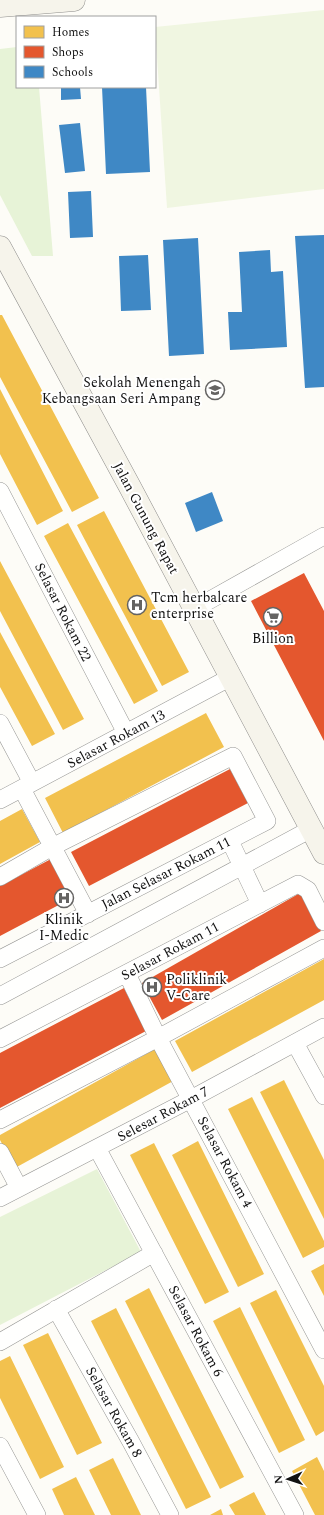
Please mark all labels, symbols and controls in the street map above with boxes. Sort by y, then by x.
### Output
legend [16,16,156,88]
text: Homes [52,23,90,42]
text: Shops [52,43,84,62]
text: Schools [52,63,93,82]
place label: Sekolah Menengah Kebangsaan Seri Ampang [42,372,201,409]
school or university icon: Sekolah Menengah Kebangsaan Seri Ampang [204,379,226,401]
street label: Jalan Gunung Rapat [108,458,184,578]
street label: Selasar Rokam 22 [29,559,97,665]
place label: Tcm herbalcare enterprise [151,587,247,624]
hospital icon: Tcm herbalcare enterprise [126,594,148,616]
supermarket icon: Billion [262,606,284,628]
place label: Billion [252,628,294,649]
street label: Selasar Rokam 13 [63,704,169,774]
street label: Jalan Selasar Rokam 11 [98,831,234,915]
hospital icon: Klinik I-Medic [53,887,75,909]
place label: Klinik I-Medic [39,909,89,946]
street label: Selasar Rokam 11 [117,916,223,986]
place label: Poliklinik V-Care [166,969,227,1006]
hospital icon: Poliklinik V-Care [141,976,163,998]
street label: Selesar Rokam 7 [113,1081,213,1147]
street label: Selasar Rokam 4 [192,1112,258,1212]
street label: Selasar Rokam 6 [163,1281,229,1381]
street label: Selasar Rokam 8 [80,1363,148,1461]
north arrow [268,1459,308,1499]
text: N [270,1475,287,1484]

